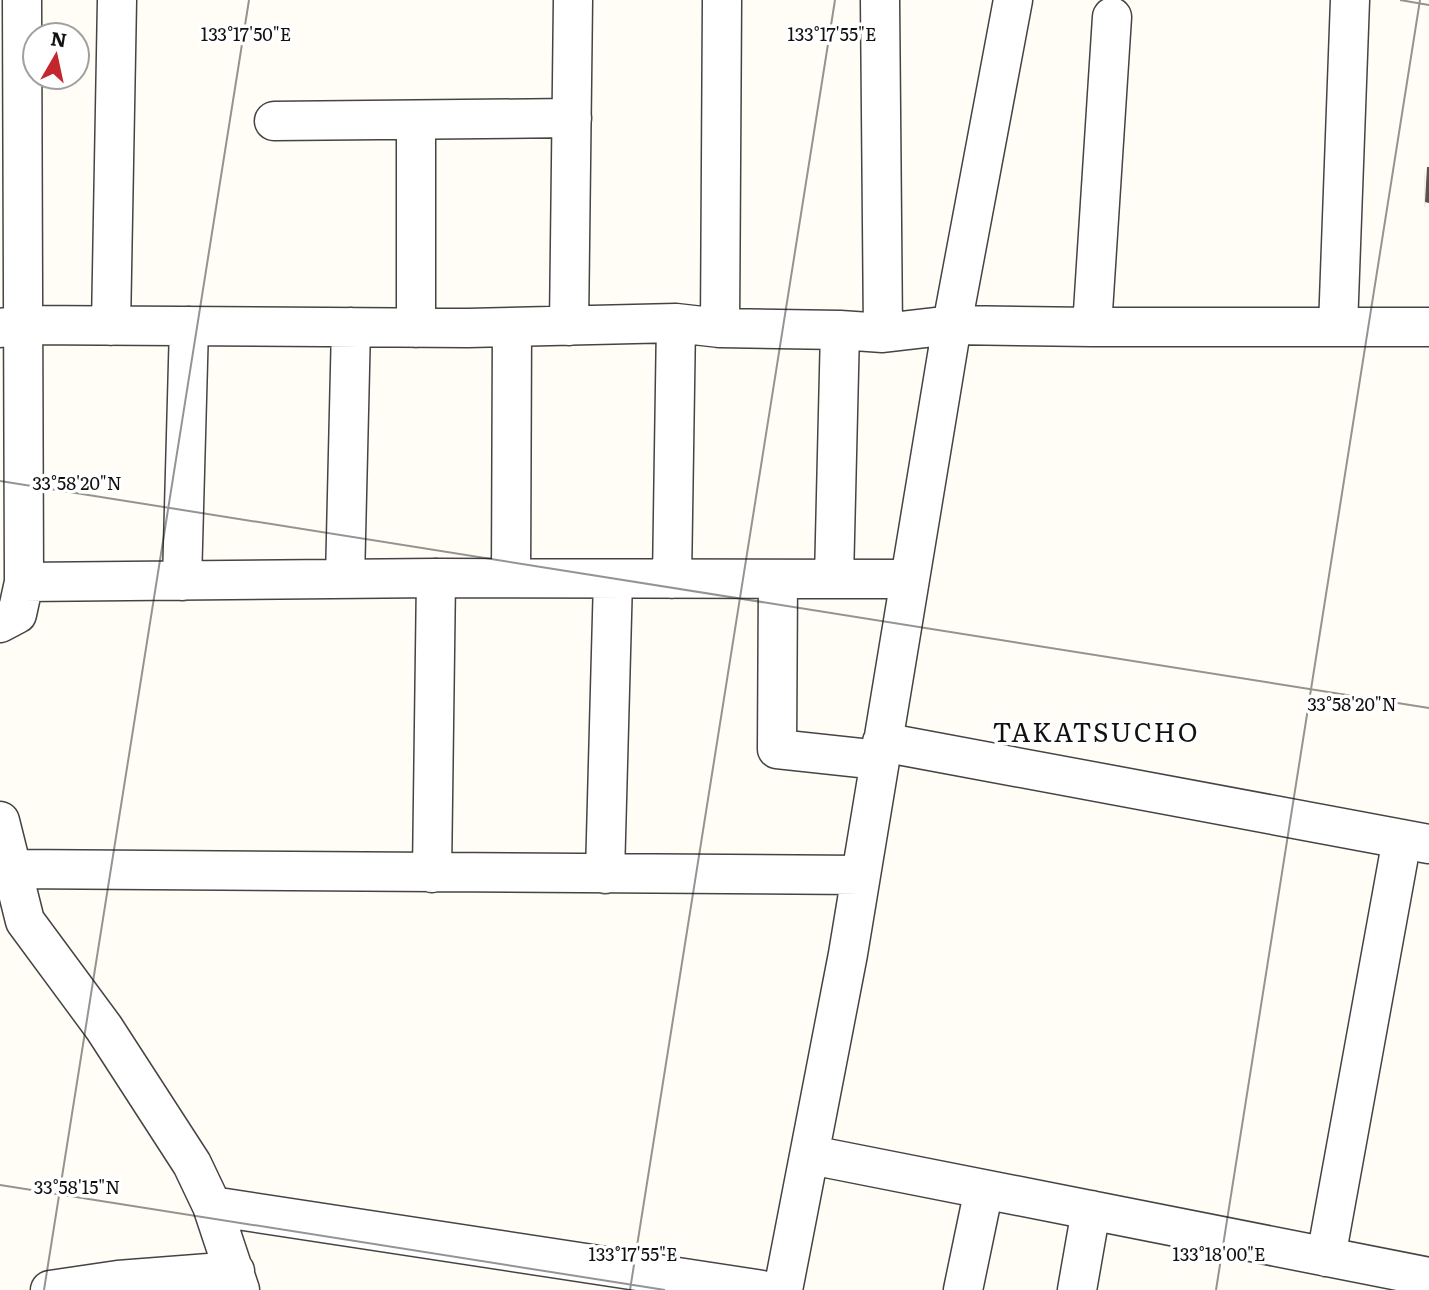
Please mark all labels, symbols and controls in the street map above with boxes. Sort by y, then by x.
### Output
text: 133°17'50"E [201,20,291,47]
text: 133°17'55"E [787,20,877,47]
north arrow [21,21,91,91]
text: N [49,23,69,53]
text: 33°58'20"N [32,469,122,496]
text: 33°58'20"N [1307,690,1397,717]
district label: TAKATSUCHO [993,711,1199,750]
text: 33°58'15"N [34,1173,120,1200]
text: 133°17'55"E [588,1240,678,1267]
text: 133°18'00"E [1173,1240,1265,1267]

